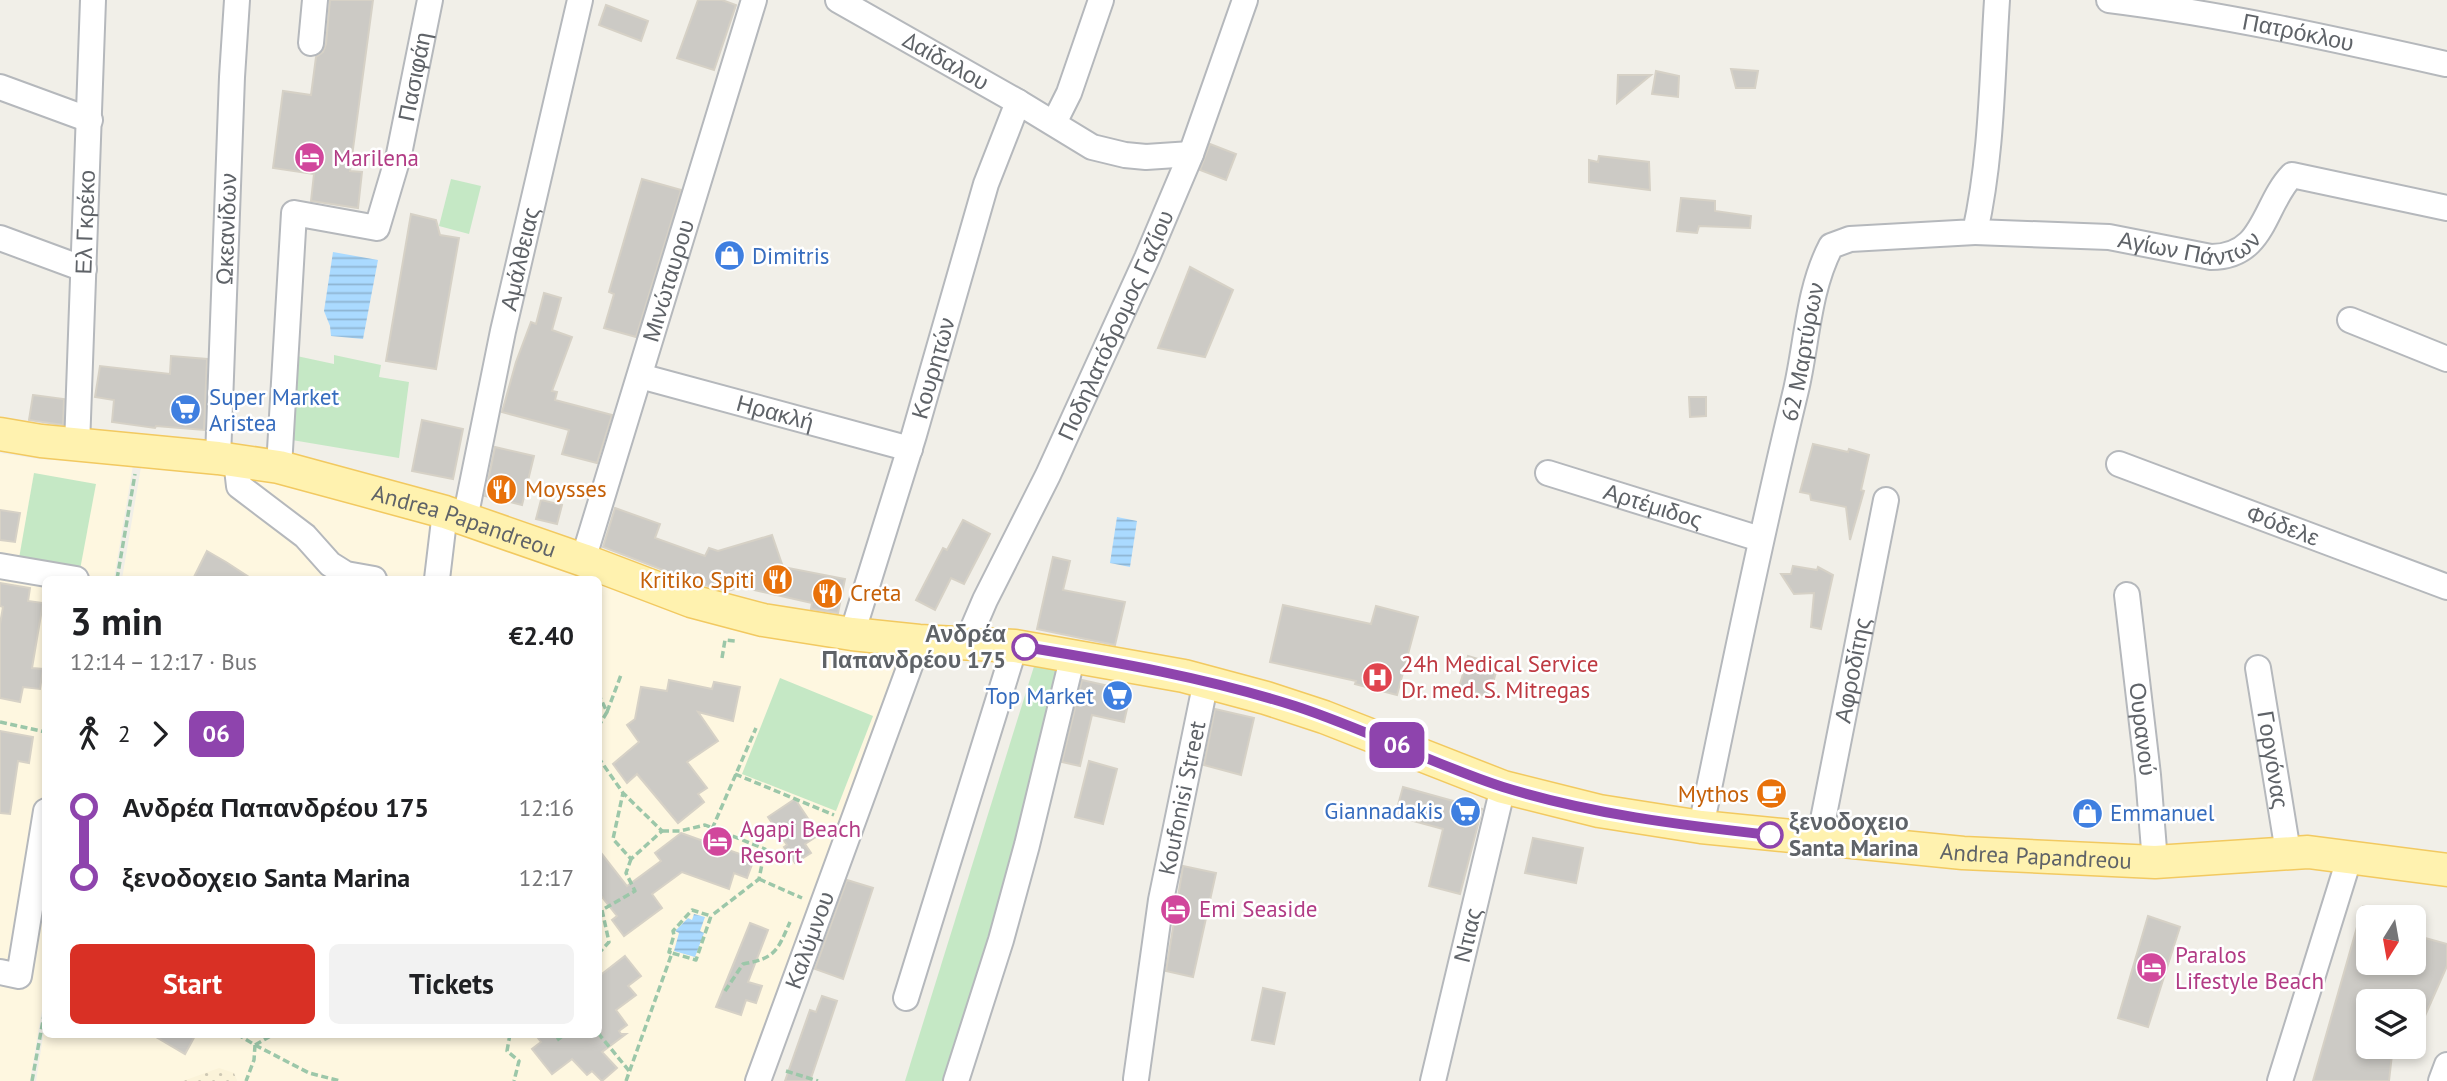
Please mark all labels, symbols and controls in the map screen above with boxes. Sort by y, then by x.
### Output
street label: Πατρόκλου [2240,6,2357,57]
street label: Δαίδαλου [898,25,994,97]
street label: Πασιφάη [391,29,437,124]
hotel icon: Marilena [293,141,327,175]
place label: Marilena [333,143,419,172]
street label: Ελ Γκρέκο [68,169,101,275]
street label: Ωκεανίδων [209,172,242,286]
street label: Αμάλθειας [493,204,545,313]
street label: Ποδηλατόδρομος Γαζίου [1051,206,1180,445]
street label: Μινώταυρου [635,216,700,345]
street label: Αγίων Πάντων [2116,224,2267,271]
shop icon: Dimitris [712,239,746,273]
place label: Dimitris [752,241,830,270]
street label: 62 Μαρτύρων [1774,279,1830,424]
street label: Κουρητών [904,314,961,422]
place label: Super Market Aristea [209,382,340,437]
street label: Ηρακλή [733,388,817,436]
supermarket icon: Super Market Aristea [169,393,203,427]
restaurant icon: Moysses [485,472,519,506]
place label: Moysses [525,474,607,503]
street label: Αρτέμιδος [1600,476,1706,534]
street label: Andrea Papandreou [369,478,560,564]
street label: Φόδελε [2242,498,2324,552]
restaurant icon: Kritiko Spiti [761,563,795,597]
place label: Kritiko Spiti [640,565,755,594]
restaurant icon: Creta [810,576,844,610]
place label: Creta [850,578,901,607]
text: 3 min [70,596,163,645]
street label: Αφροδίτης [1827,615,1877,725]
text: €2.40 [509,619,574,652]
place label: Ανδρέα Παπανδρέου 175 [821,619,1006,674]
marker: Ανδρέα Παπανδρέου 175 [1012,634,1038,660]
text: 12:14 – 12:17 · Bus [70,647,257,676]
place label: 24h Medical Service Dr. med. S. Mitregas [1401,649,1598,704]
hospital icon: 24h Medical Service Dr. med. S. Mitregas [1361,660,1395,694]
supermarket icon: Top Market [1100,679,1134,713]
place label: Top Market [986,681,1094,710]
street label: Ουρανού [2123,681,2163,777]
street label: Γοργόνας [2251,709,2296,811]
icon: walk [70,715,108,753]
icon: forward [141,715,179,753]
text: 06 [203,718,230,749]
street label: Koufonisi Street [1152,718,1212,877]
text: 2 [118,719,131,748]
line badge: 06 [1366,722,1428,768]
text: 06 [1383,729,1411,760]
cafe icon: Mythos [1755,777,1789,811]
place label: Mythos [1678,779,1749,808]
text: Ανδρέα Παπανδρέου 175 [122,791,429,824]
text: 12:16 [519,793,574,822]
supermarket icon: Giannadakis [1449,794,1483,828]
place label: Giannadakis [1324,796,1443,825]
shop icon: Emmanuel [2070,796,2104,830]
place label: Emmanuel [2110,798,2215,827]
place label: ξενοδοχειο Santa Marina [1789,807,1918,862]
place label: Agapi Beach Resort [740,814,861,869]
marker: ξενοδοχειο Santa Marina [1757,822,1783,848]
hotel icon: Agapi Beach Resort [700,825,734,859]
street label: Andrea Papandreou [1939,836,2132,875]
text: ξενοδοχειο Santa Marina [122,861,410,894]
text: 12:17 [519,863,574,892]
street label: Καλύμνου [778,887,840,993]
hotel icon: Emi Seaside [1159,892,1193,926]
place label: Emi Seaside [1199,894,1318,923]
street label: Ντιας [1447,905,1488,965]
north arrow [2356,905,2426,975]
map controls [2356,905,2426,1059]
place label: Paralos Lifestyle Beach [2175,940,2324,995]
button: Start [70,944,315,1024]
button: Tickets [329,944,574,1024]
hotel icon: Paralos Lifestyle Beach [2135,951,2169,985]
button: layers [2356,989,2426,1059]

